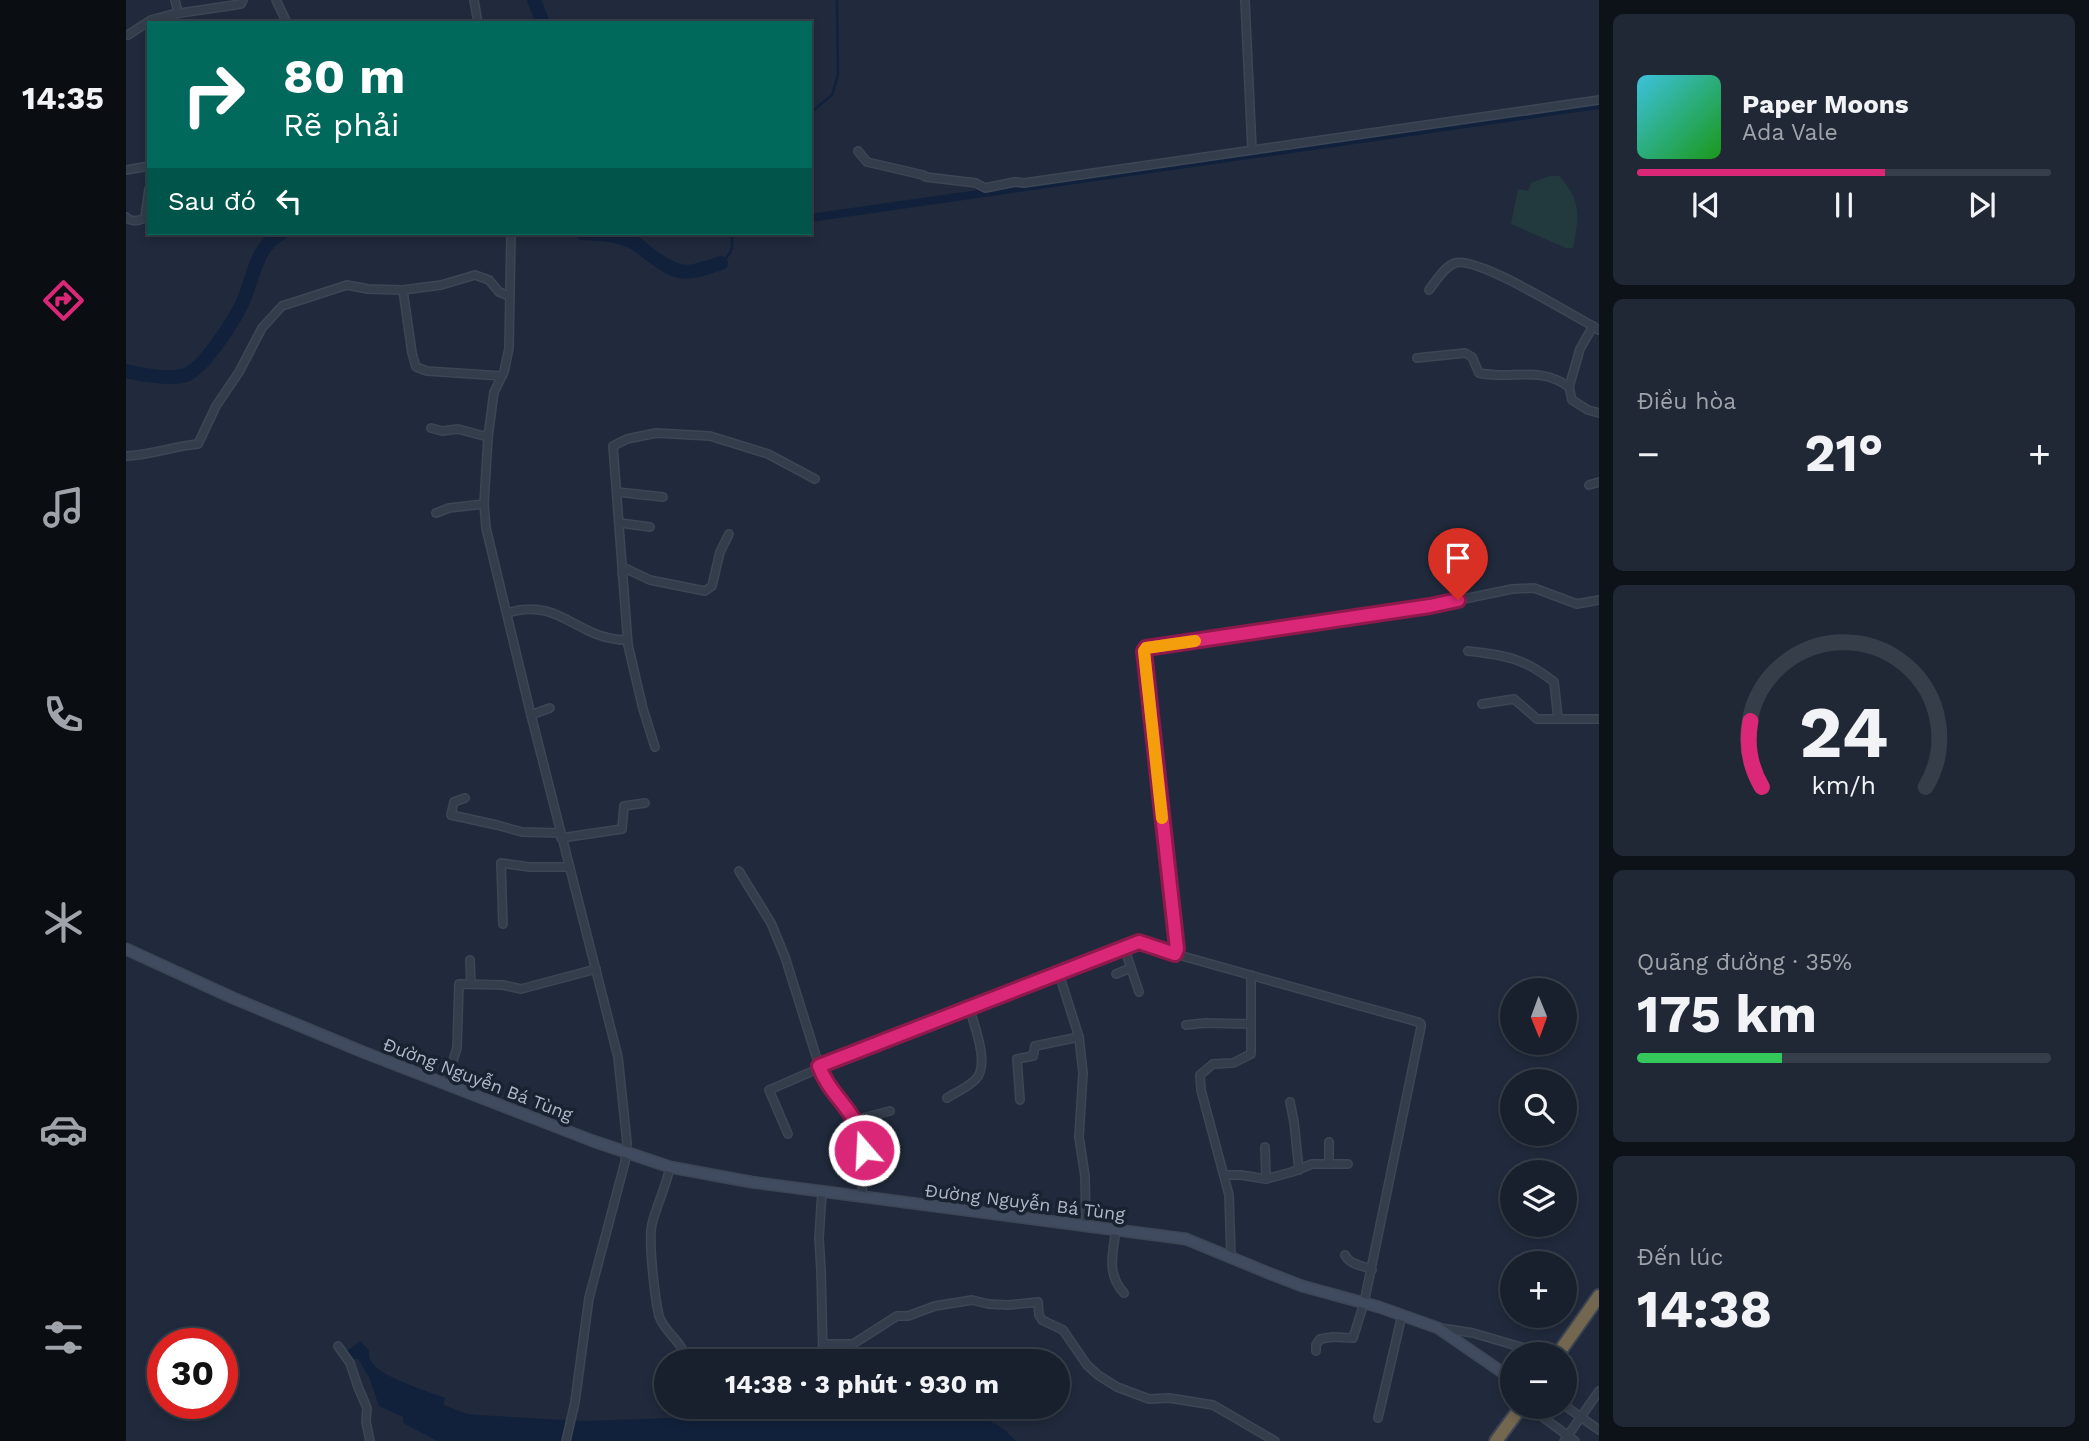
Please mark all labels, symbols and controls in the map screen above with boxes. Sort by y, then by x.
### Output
text: 80 m [283,47,405,105]
icon: right [168,49,259,140]
text: 14:35 [22,79,104,117]
text: Paper Moons [1742,89,1909,119]
text: Rẽ phải [283,106,400,144]
text: Ada Vale [1742,119,1838,146]
icon: left [270,182,308,220]
text: Sau đó [168,186,256,216]
icon: previous [1687,186,1725,224]
icon: pause [1825,186,1863,224]
icon: next [1963,186,2001,224]
icon: directions [39,276,88,325]
text: Điều hòa [1637,388,1736,415]
text: 21° [1804,423,1884,484]
text: − [1637,432,1660,476]
text: + [2028,432,2051,476]
icon: music [39,483,88,532]
pin [1428,528,1488,600]
icon: arrive [1439,539,1477,577]
text: 24 [1799,689,1889,775]
icon: phone [39,690,88,739]
text: km/h [1812,770,1876,799]
icon: climate [39,898,88,947]
text: Quãng đường · 35% [1637,949,1852,976]
north arrow [1500,978,1577,1055]
map controls [1500,978,1577,1419]
text: 175 km [1637,984,1817,1045]
street label: Đường Nguyễn Bá Tùng [380,1033,576,1125]
button: search [1500,1069,1577,1146]
icon: car [39,1105,88,1154]
position arrow [827,1113,901,1187]
button: layers [1500,1160,1577,1237]
street label: Đường Nguyễn Bá Tùng [924,1179,1127,1225]
text: Đến lúc [1637,1244,1723,1271]
button: + [1500,1251,1577,1328]
text: 14:38 [1637,1279,1772,1340]
icon: filters [39,1313,88,1362]
speed limit sign: 30 [147,1328,238,1419]
button: − [1500,1342,1577,1419]
text: 14:38 · 3 phút · 930 m [725,1369,999,1399]

